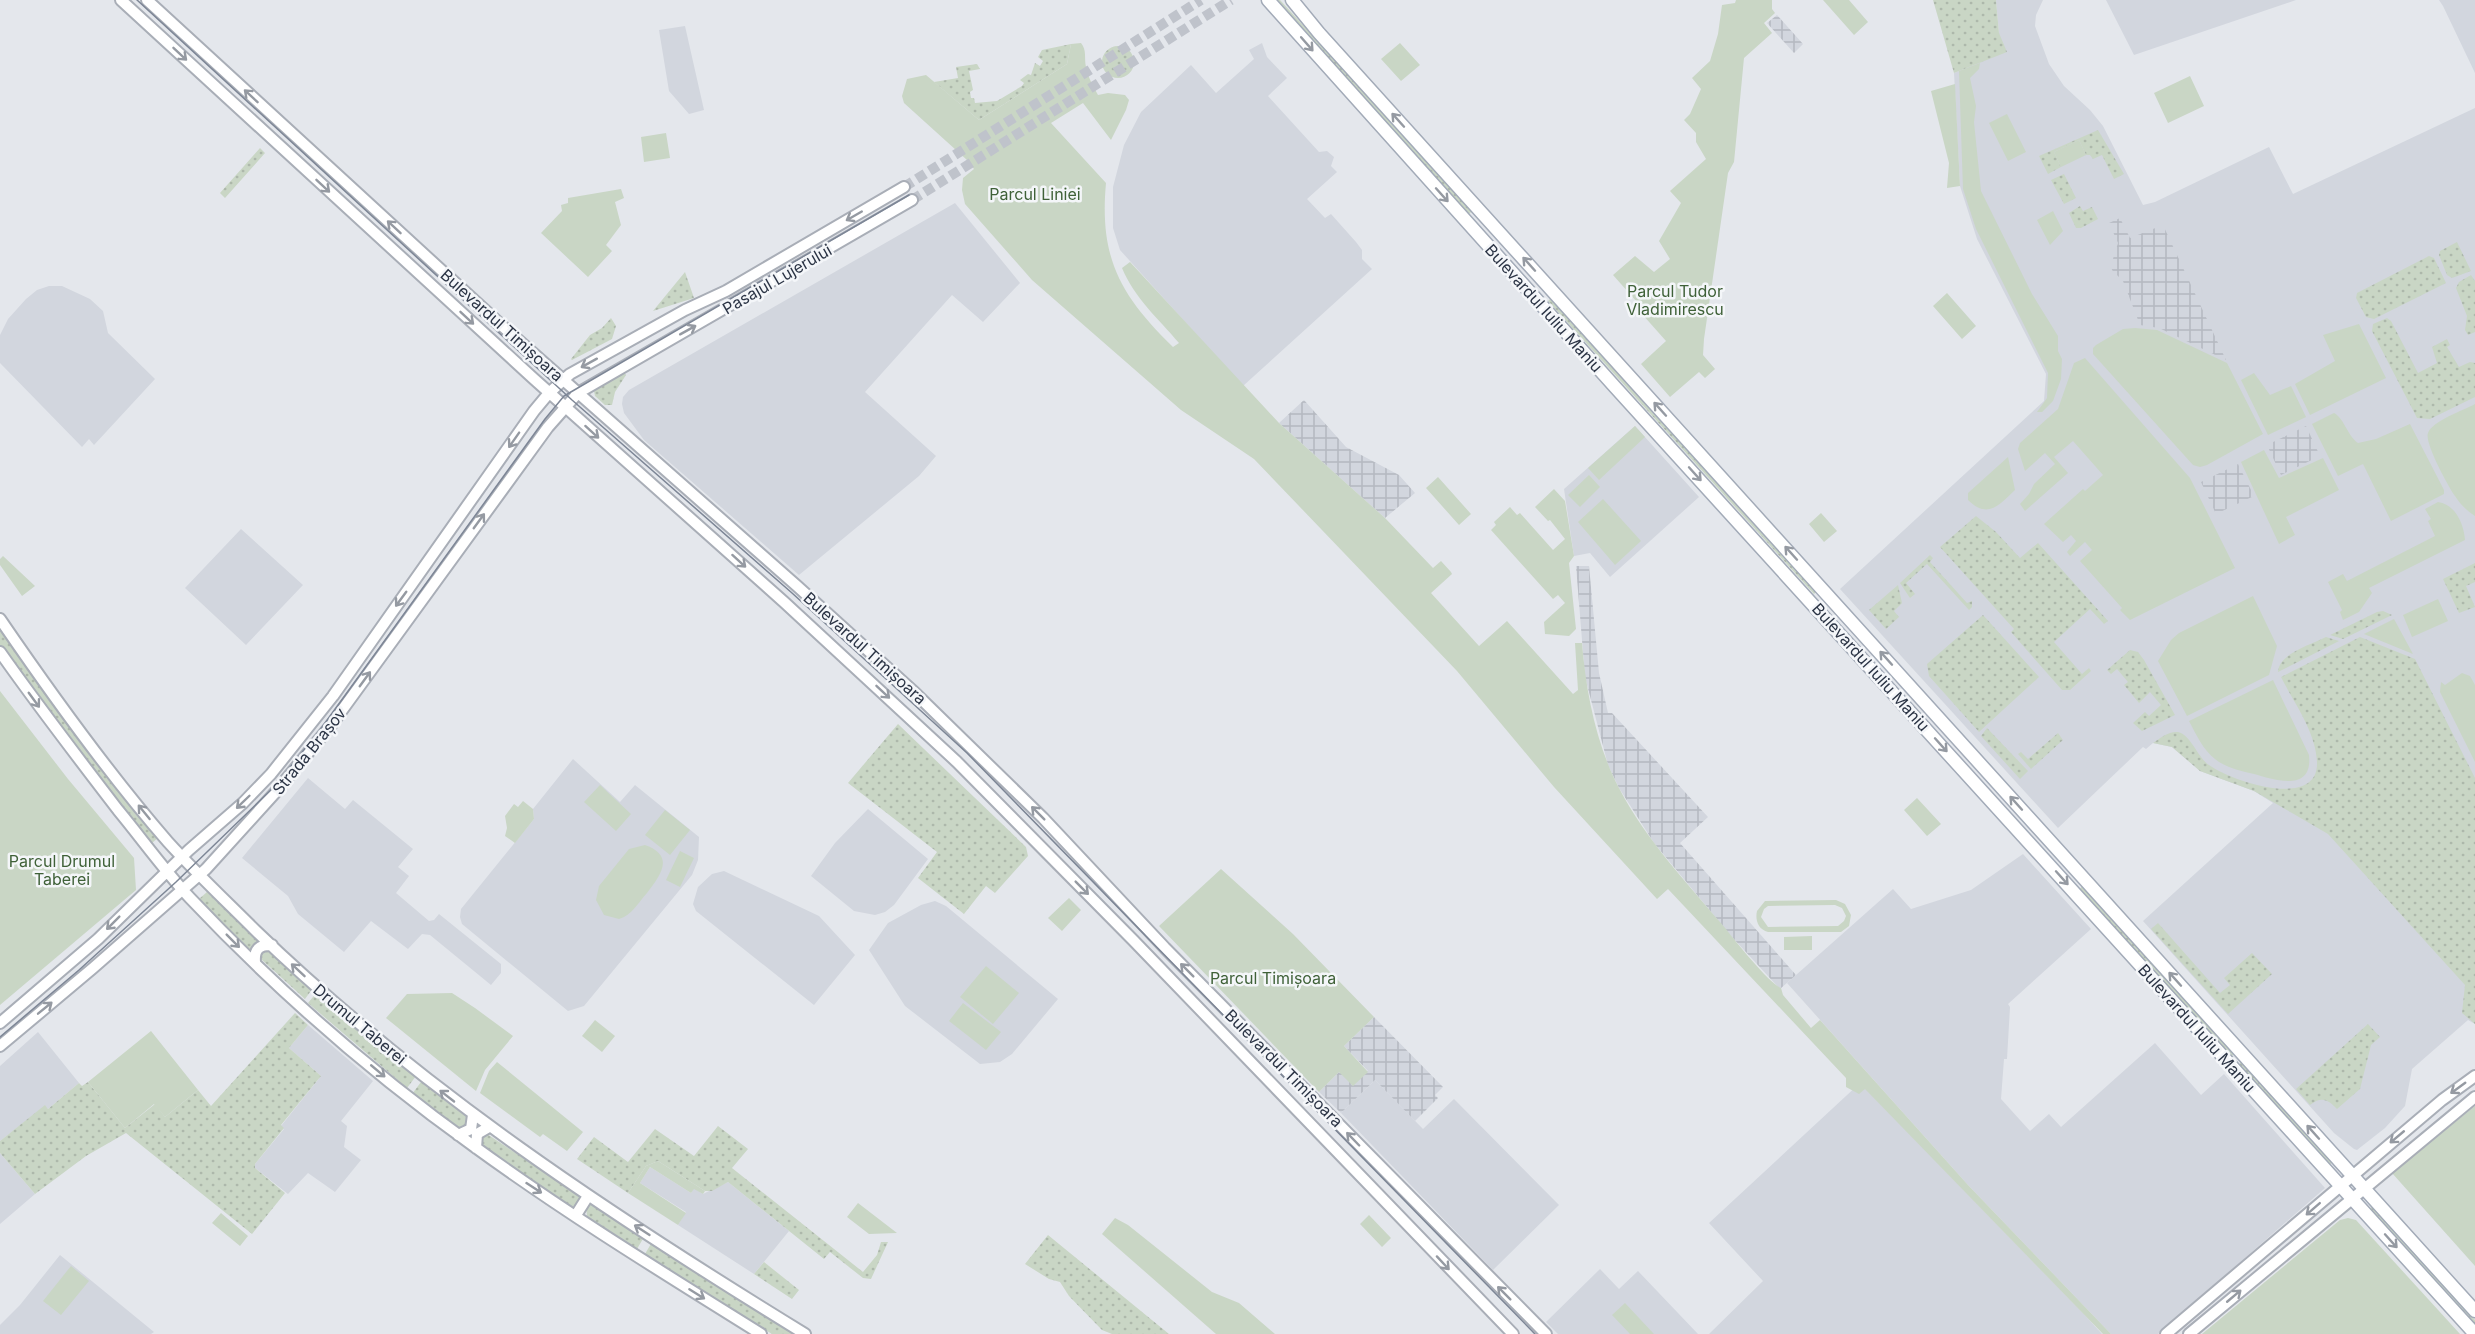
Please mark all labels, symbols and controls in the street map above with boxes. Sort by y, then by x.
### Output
one-way arrow [1300,36,1314,51]
one-way arrow [172,47,187,61]
one-way arrow [244,89,259,103]
one-way arrow [1391,113,1405,128]
one-way arrow [316,179,331,193]
park label: Parcul Liniei [989,184,1081,204]
one-way arrow [1435,187,1449,202]
one-way arrow [846,211,863,223]
one-way arrow [387,220,402,235]
street label: Pasajul Lujerului [719,240,835,318]
street label: Bulevardul Iuliu Maniu [1481,240,1607,376]
one-way arrow [1522,257,1536,272]
street label: Bulevardul Timișoara [436,265,568,385]
park label: Parcul Tudor Vladimirescu [1626,281,1724,319]
one-way arrow [459,311,474,325]
one-way arrow [678,324,696,335]
one-way arrow [581,357,598,369]
one-way arrow [1653,401,1667,416]
one-way arrow [585,425,600,439]
one-way arrow [508,431,520,447]
one-way arrow [1688,466,1702,481]
one-way arrow [473,514,485,530]
one-way arrow [1784,546,1798,561]
one-way arrow [731,554,746,568]
street label: Bulevardul Timișoara [799,588,931,708]
one-way arrow [395,590,408,606]
street label: Bulevardul Iuliu Maniu [1808,599,1934,735]
one-way arrow [1879,650,1893,665]
one-way arrow [359,672,371,688]
one-way arrow [875,685,890,700]
one-way arrow [28,691,40,707]
street label: Strada Brașov [268,704,350,798]
one-way arrow [1934,737,1948,752]
one-way arrow [236,795,251,809]
one-way arrow [2009,795,2023,810]
one-way arrow [137,805,151,820]
one-way arrow [1031,806,1046,821]
park label: Parcul Drumul Taberei [9,851,115,889]
one-way arrow [2055,871,2069,886]
one-way arrow [1074,880,1089,895]
one-way arrow [106,916,121,931]
one-way arrow [226,933,241,948]
street label: Bulevardul Iuliu Maniu [2134,960,2260,1096]
one-way arrow [1180,962,1195,977]
one-way arrow [290,963,305,977]
park label: Parcul Timișoara [1210,968,1336,988]
one-way arrow [2168,972,2182,987]
street label: Drumul Taberei [309,979,411,1069]
one-way arrow [37,1002,53,1015]
street label: Bulevardul Timișoara [1221,1005,1347,1131]
one-way arrow [370,1064,385,1078]
one-way arrow [2451,1082,2467,1094]
one-way arrow [439,1089,455,1102]
one-way arrow [2306,1124,2320,1139]
one-way arrow [1346,1131,1361,1146]
one-way arrow [2389,1131,2405,1144]
one-way arrow [525,1182,542,1194]
one-way arrow [2306,1202,2321,1216]
one-way arrow [634,1224,651,1236]
one-way arrow [2384,1233,2398,1248]
one-way arrow [1436,1255,1450,1270]
one-way arrow [1497,1286,1512,1301]
one-way arrow [688,1288,705,1300]
one-way arrow [2225,1290,2241,1303]

